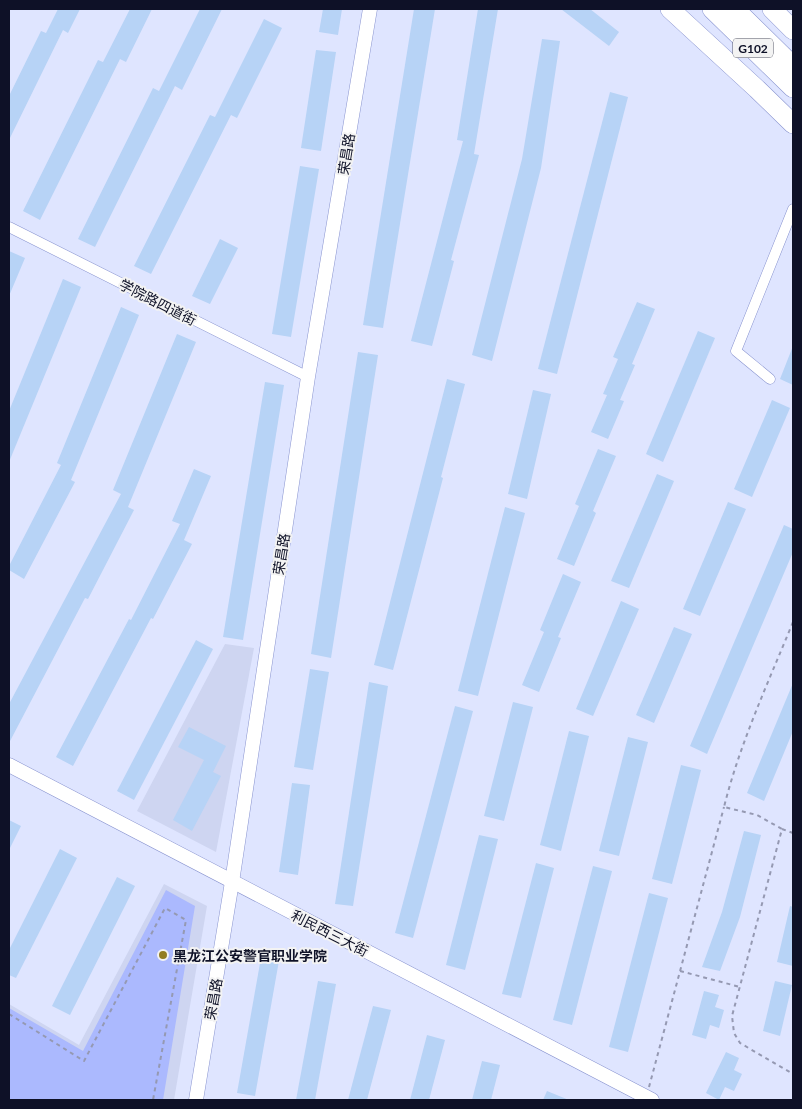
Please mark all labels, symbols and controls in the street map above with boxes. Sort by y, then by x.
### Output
road number: G102 [733,38,773,58]
street label: 荣昌路 [334,132,358,176]
street label: 学院路四道街 [117,275,199,329]
street label: 荣昌路 [269,532,293,576]
street label: 利民西三大街 [289,906,371,960]
place label: 黑龙江公安警官职业学院 [173,947,327,964]
marker: 黑龙江公安警官职业学院 [157,949,169,961]
street label: 荣昌路 [201,977,225,1021]

